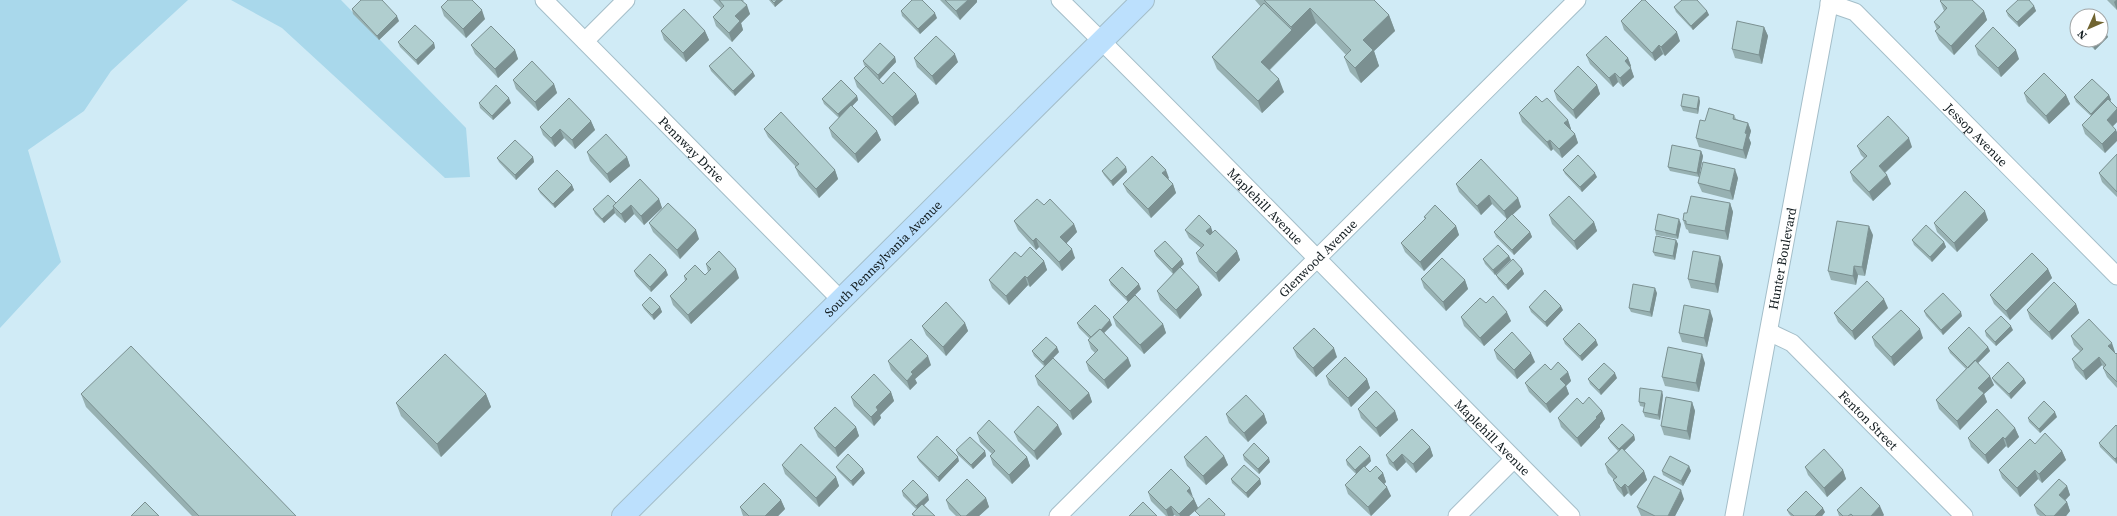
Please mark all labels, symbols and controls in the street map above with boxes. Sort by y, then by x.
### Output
north arrow [2069,8,2109,48]
text: N [2074,27,2090,43]
street label: Jessop Avenue [1940,99,2012,170]
street label: Pennway Drive [655,113,728,187]
street label: Maplehill Avenue [1224,164,1307,249]
street label: South Pennsylvania Avenue [821,196,946,321]
street label: Hunter Boulevard [1765,205,1800,311]
street label: Glenwood Avenue [1275,215,1361,301]
street label: Fenton Street [1835,387,1902,454]
street label: Maplehill Avenue [1451,396,1534,480]

